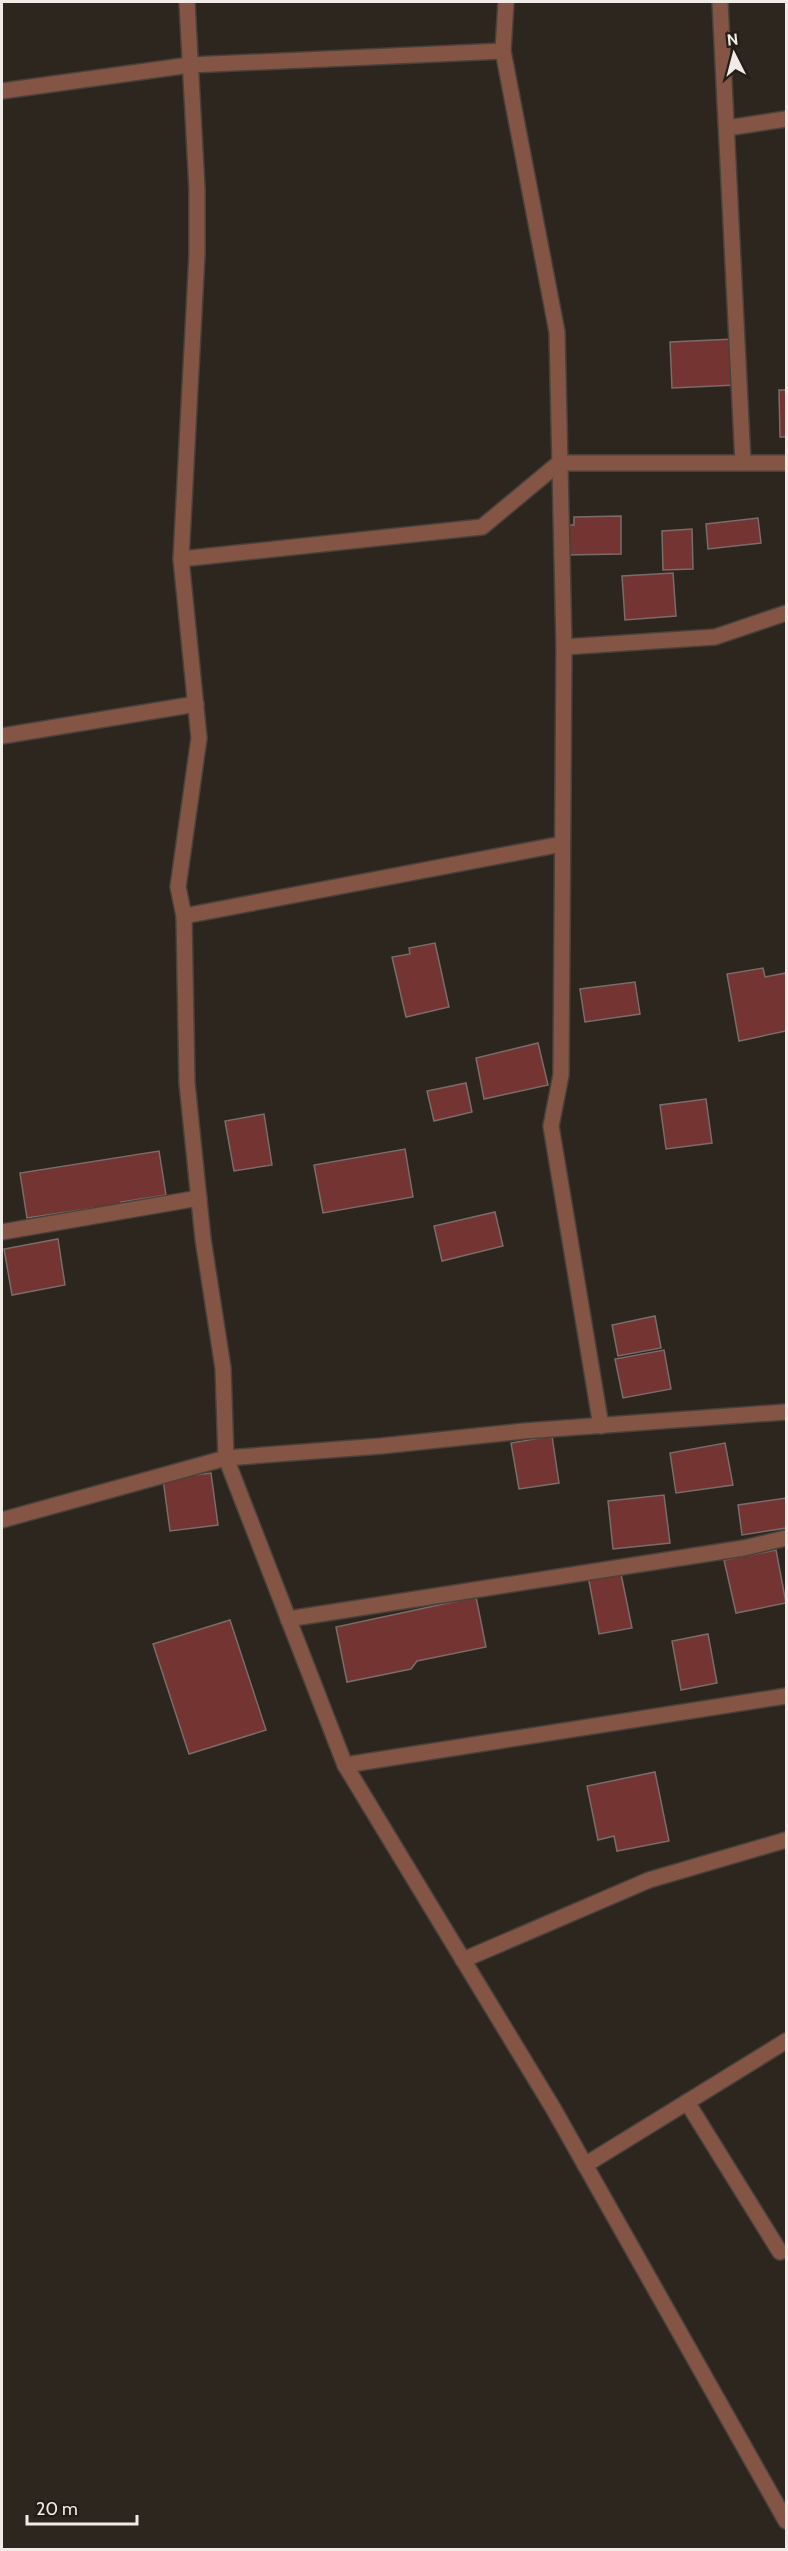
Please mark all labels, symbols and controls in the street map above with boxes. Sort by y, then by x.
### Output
north arrow [704,24,764,84]
text: N [726,30,739,50]
scale bar [27,2488,136,2526]
text: 20 m [36,2498,78,2520]

